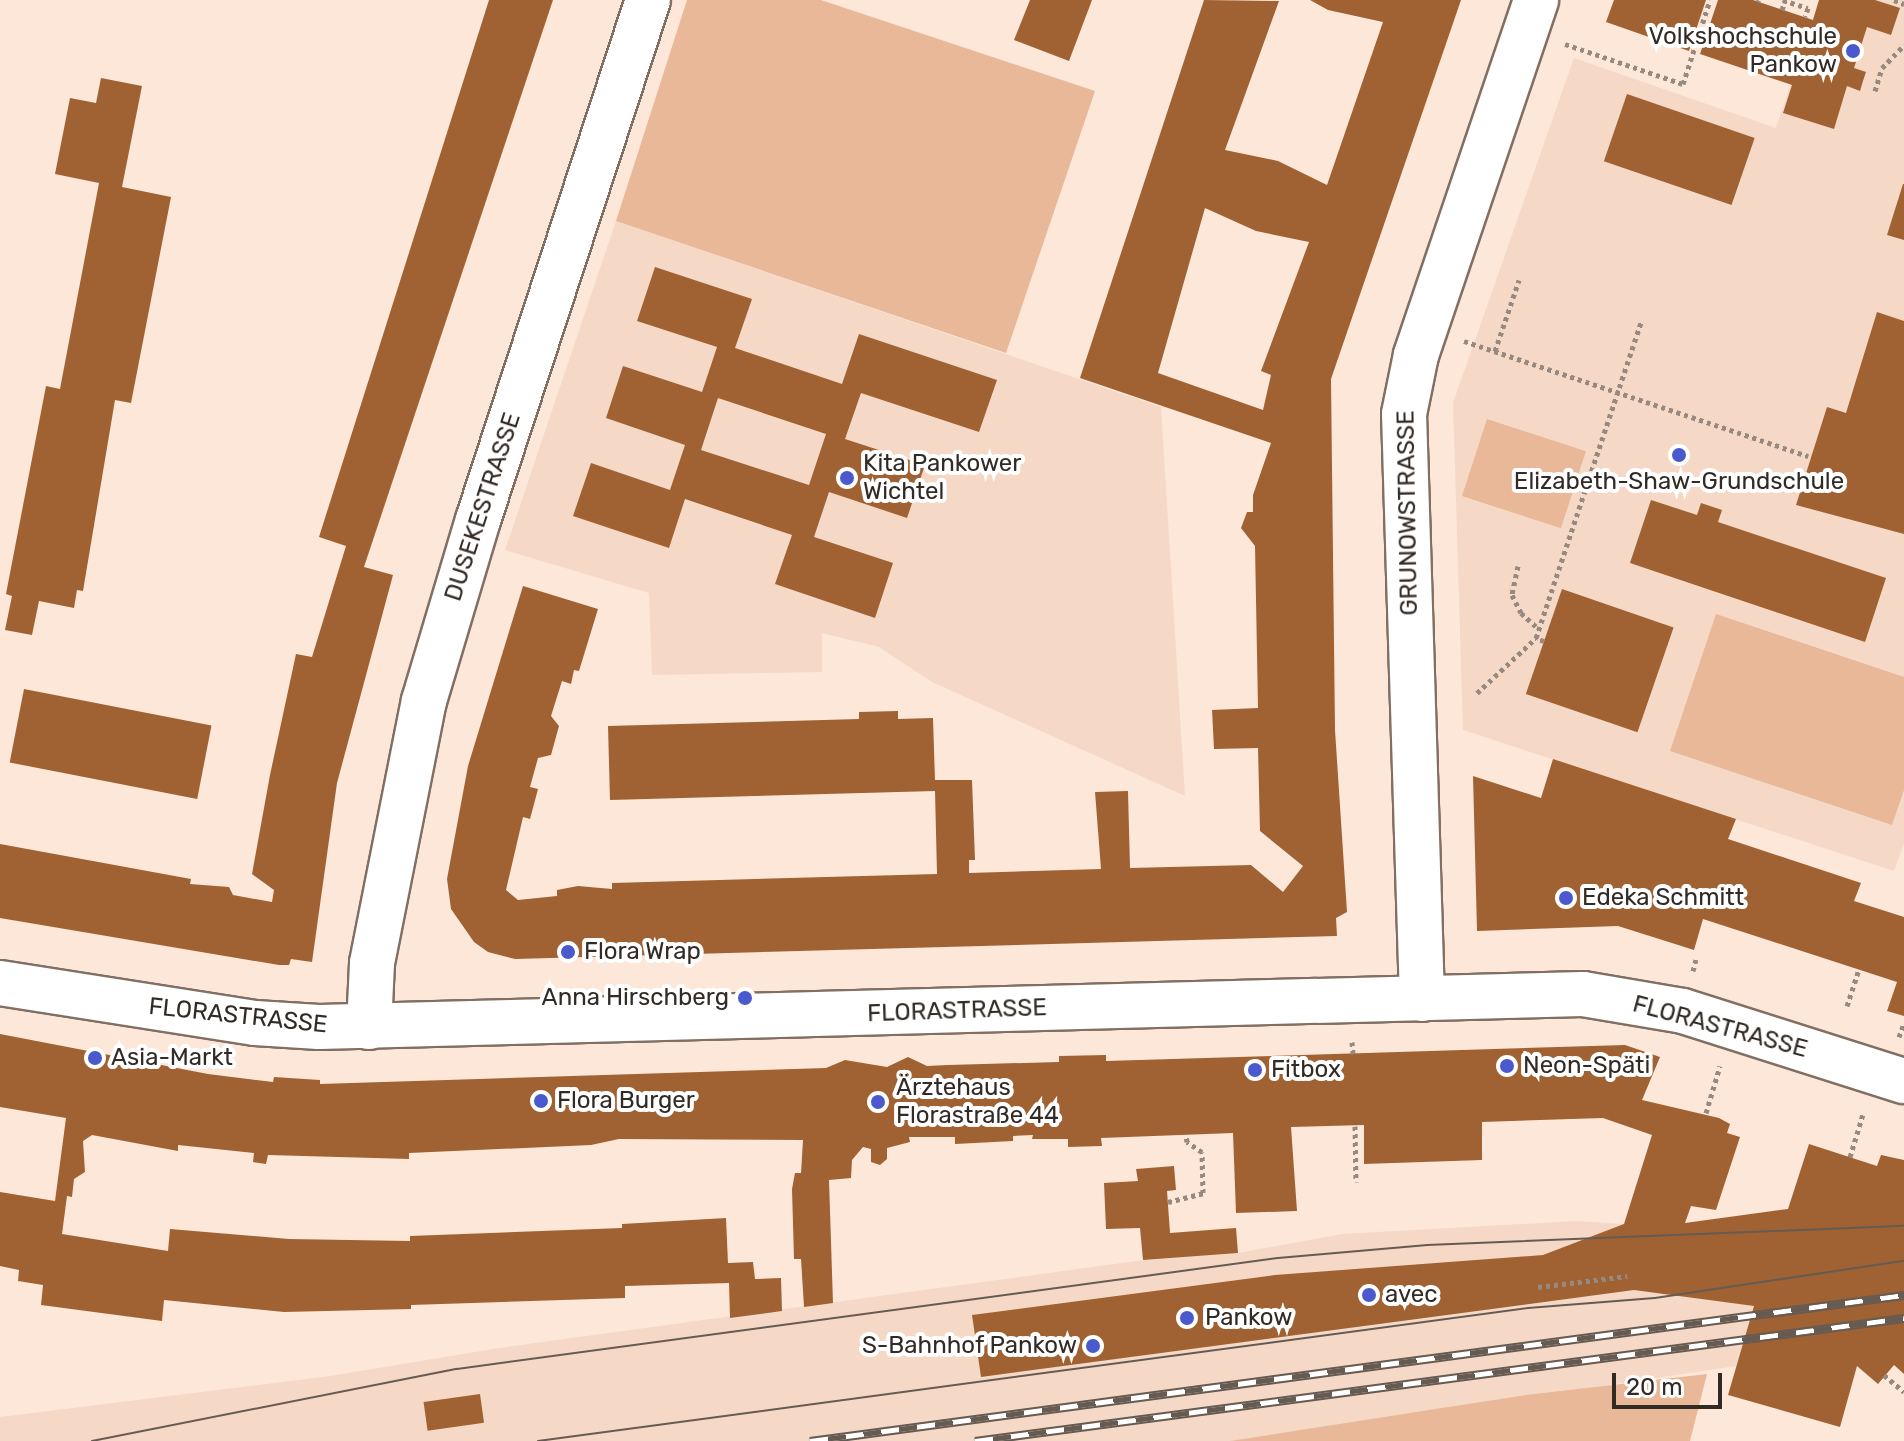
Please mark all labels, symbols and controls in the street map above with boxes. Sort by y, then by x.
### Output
place label: Volkshochschule Pankow [1648,23,1837,79]
marker: Volkshochschule Pankow [1844,42,1862,60]
street label: DUSEKESTRASSE [439,409,527,605]
street label: GRUNOWSTRASSE [1392,410,1424,616]
marker: Elizabeth-Shaw-Grundschule [1670,446,1688,464]
place label: Kita Pankower Wichtel [863,450,1021,506]
place label: Elizabeth-Shaw-Grundschule [1514,468,1844,496]
marker: Kita Pankower Wichtel [838,469,856,487]
place label: Edeka Schmitt [1582,884,1744,912]
marker: Edeka Schmitt [1557,889,1575,907]
place label: Flora Wrap [584,938,701,966]
marker: Flora Wrap [559,943,577,961]
place label: Anna Hirschberg [542,984,729,1012]
marker: Anna Hirschberg [736,989,754,1007]
street label: FLORASTRASSE [1629,990,1811,1064]
street label: FLORASTRASSE [147,992,329,1040]
street label: FLORASTRASSE [867,993,1047,1029]
place label: Asia-Markt [111,1044,233,1072]
marker: Asia-Markt [86,1049,104,1067]
place label: Neon-Späti [1523,1052,1650,1080]
place label: Fitbox [1271,1056,1341,1084]
marker: Neon-Späti [1498,1057,1516,1075]
marker: Fitbox [1246,1061,1264,1079]
place label: Ärztehaus Florastraße 44 [896,1074,1059,1130]
place label: Flora Burger [557,1087,695,1115]
marker: Ärztehaus Florastraße 44 [867,1091,889,1113]
marker: Flora Burger [532,1092,550,1110]
place label: avec [1385,1281,1438,1309]
marker: avec [1360,1286,1378,1304]
place label: Pankow [1205,1304,1292,1332]
marker: Pankow [1176,1307,1198,1329]
place label: S-Bahnhof Pankow [862,1332,1077,1360]
marker: S-Bahnhof Pankow [1084,1337,1102,1355]
scale bar [1616,1357,1726,1407]
text: 20 m [1626,1373,1683,1401]

